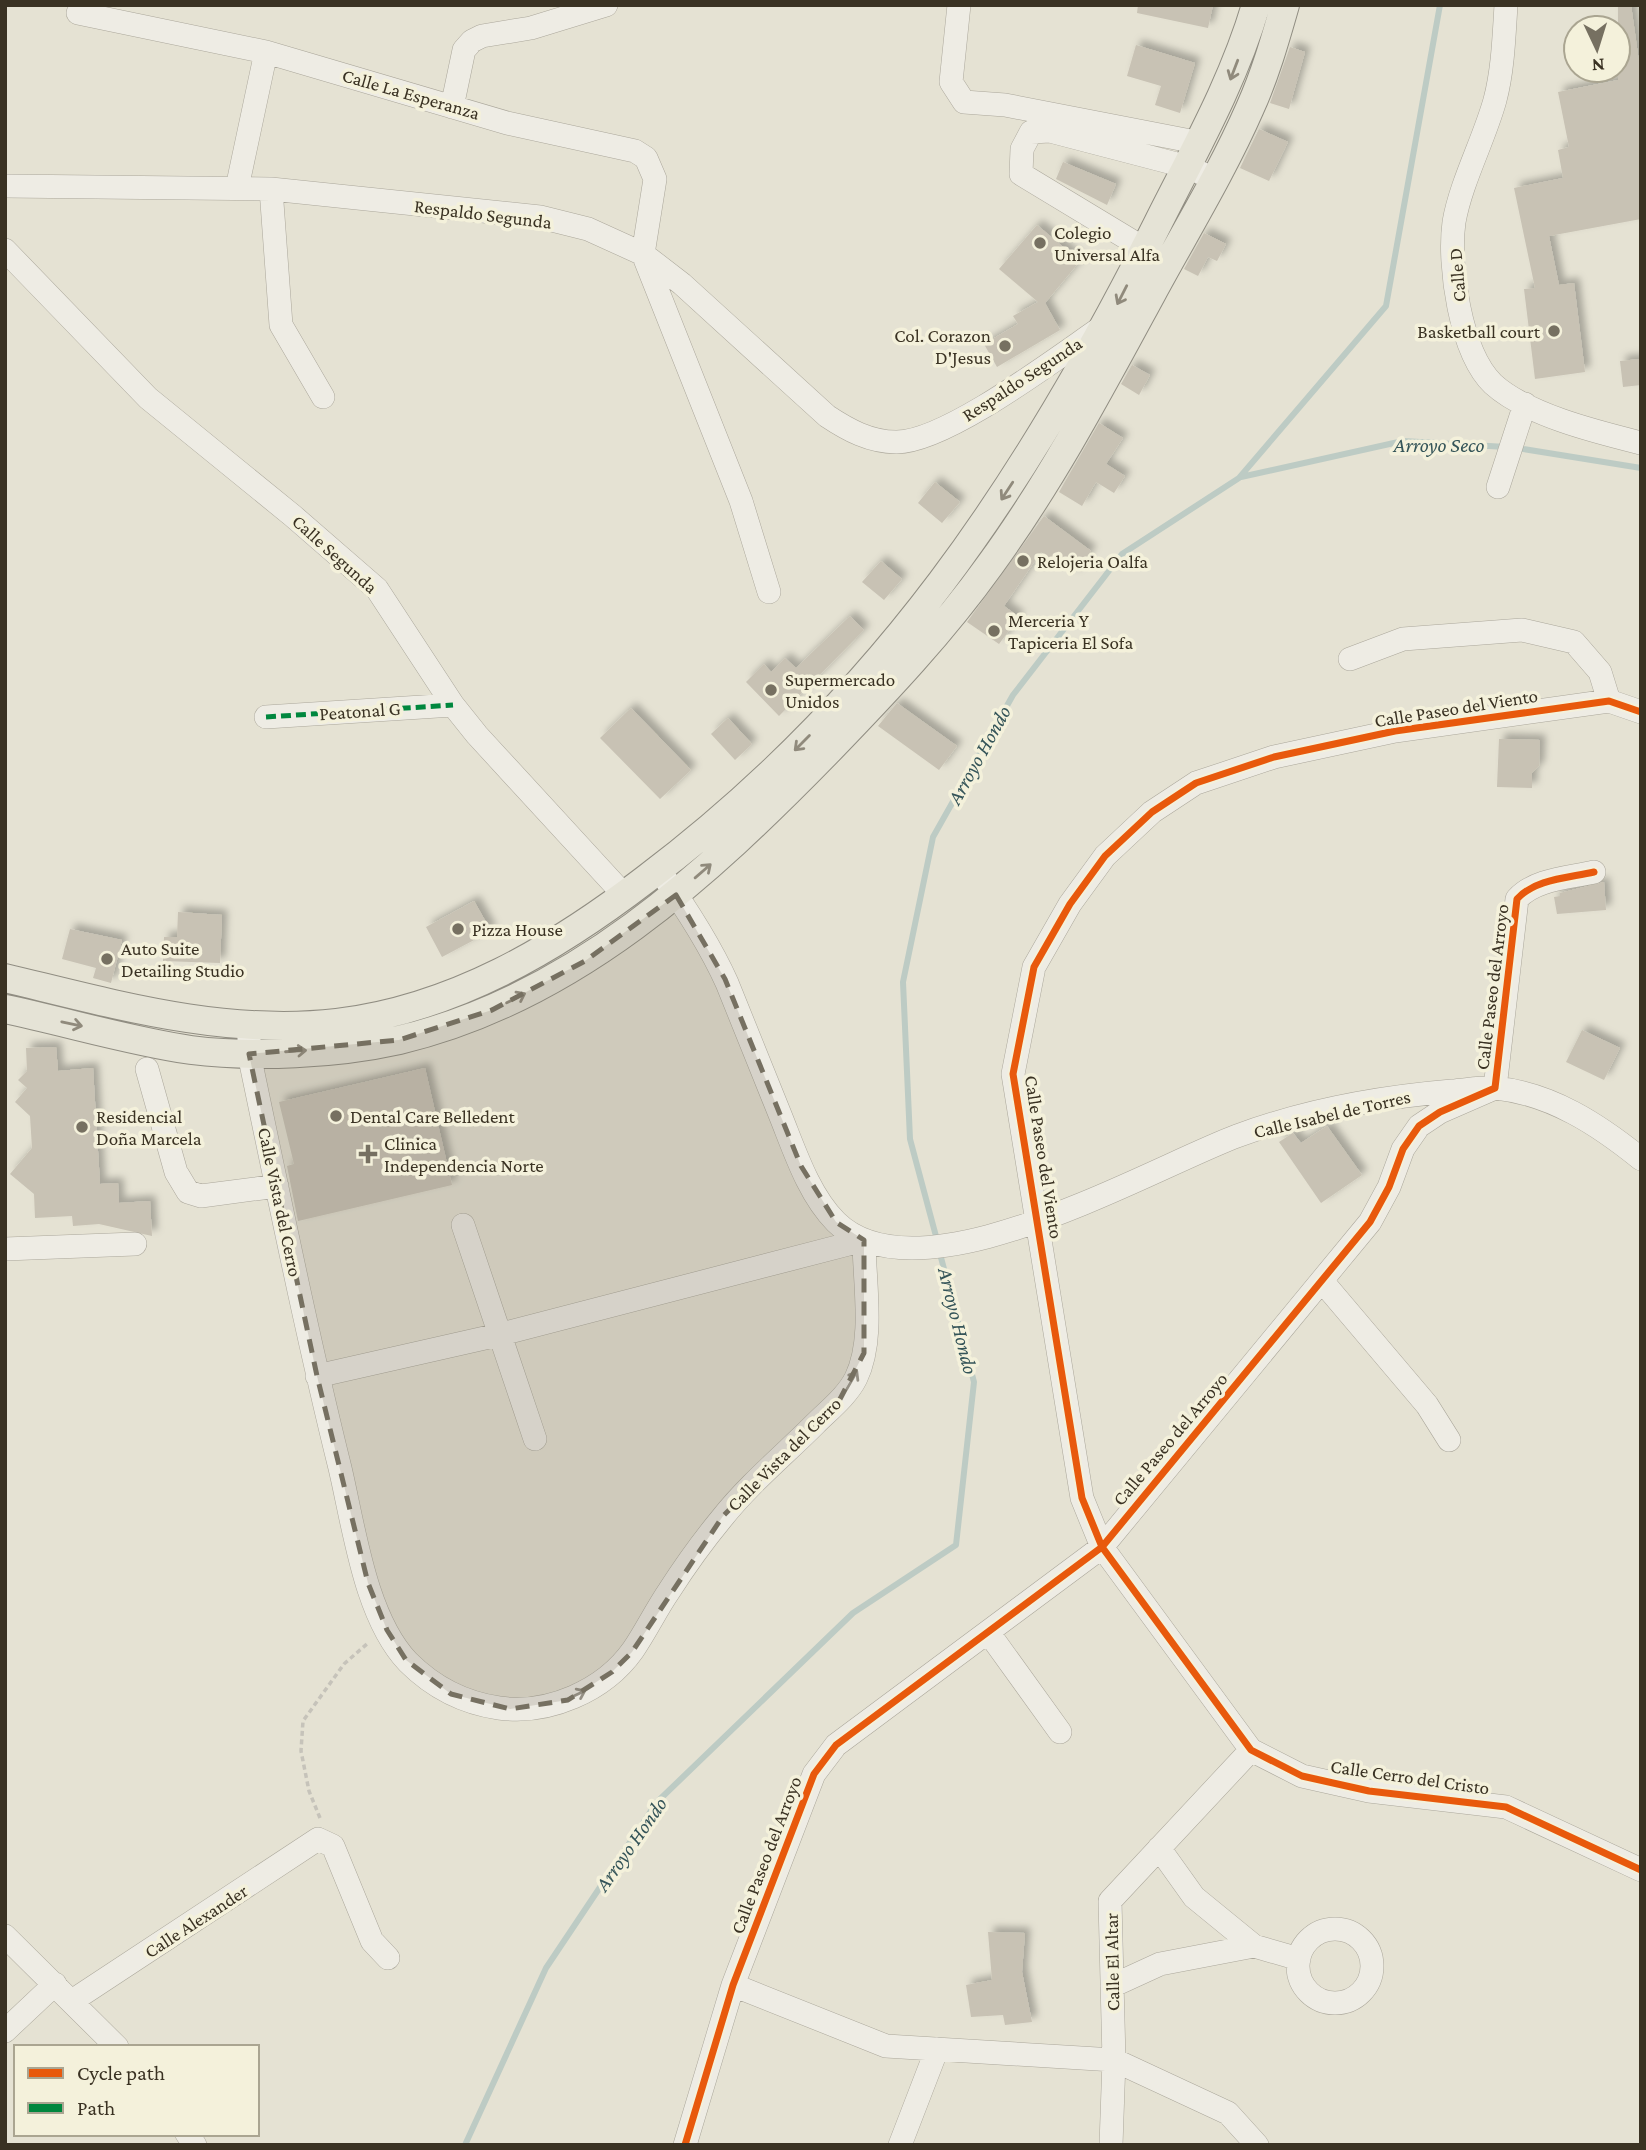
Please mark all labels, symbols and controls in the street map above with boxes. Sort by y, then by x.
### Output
north arrow [1562,14,1632,84]
text: N [1591,55,1605,76]
one-way arrow [1227,58,1240,80]
street label: Calle La Esperanza [340,64,482,124]
street label: Respaldo Segunda [413,195,553,233]
place label: Colegio Universal Alfa [1054,222,1160,265]
marker: Colegio Universal Alfa [1032,235,1048,251]
street label: Calle D [1444,247,1470,303]
one-way arrow [1115,284,1128,305]
place label: Basketball court [1417,321,1541,342]
marker: Basketball court [1546,323,1562,339]
place label: Col. Corazon D'Jesus [894,325,991,368]
street label: Respaldo Segunda [958,332,1086,425]
marker: Col. Corazon D'Jesus [997,338,1013,354]
water label: Arroyo Seco [1393,433,1484,457]
one-way arrow [1000,481,1014,501]
street label: Calle Segunda [288,510,382,598]
place label: Relojeria Oalfa [1037,551,1148,573]
marker: Relojeria Oalfa [1015,553,1031,569]
place label: Merceria Y Tapiceria El Sofa [1008,610,1133,653]
marker: Merceria Y Tapiceria El Sofa [986,623,1002,639]
place label: Supermercado Unidos [785,669,895,712]
marker: Supermercado Unidos [763,682,779,698]
street label: Calle Paseo del Viento [1373,685,1539,731]
street label: Peatonal G [319,698,401,724]
water label: Arroyo Hondo [942,701,1016,809]
one-way arrow [794,735,811,752]
one-way arrow [694,863,712,879]
street label: Calle Paseo del Arroyo [1471,903,1513,1071]
place label: Pizza House [472,919,563,940]
marker: Pizza House [450,921,466,937]
place label: Auto Suite Detailing Studio [121,938,245,981]
marker: Auto Suite Detailing Studio [99,951,115,967]
one-way arrow [505,991,526,1005]
one-way arrow [60,1017,83,1031]
one-way arrow [285,1044,307,1057]
street label: Calle Paseo del Viento [1021,1074,1067,1240]
street label: Calle Isabel de Torres [1252,1086,1412,1142]
place label: Residencial Doña Marcela [96,1106,202,1149]
place label: Dental Care Belledent [350,1106,516,1127]
marker: Dental Care Belledent [328,1108,344,1124]
marker: Residencial Doña Marcela [74,1119,90,1135]
street label: Calle Vista del Cerro [254,1125,306,1279]
place label: Clinica Independencia Norte [384,1133,544,1176]
marker: Clinica Independencia Norte [358,1144,378,1164]
water label: Arroyo Hondo [933,1264,983,1377]
street label: Calle Paseo del Arroyo [1108,1368,1232,1510]
one-way arrow [845,1371,859,1391]
street label: Calle Vista del Cerro [723,1393,845,1515]
one-way arrow [565,1688,586,1702]
street label: Calle Cerro del Cristo [1329,1755,1491,1799]
street label: Calle Paseo del Arroyo [726,1773,806,1937]
water label: Arroyo Hondo [589,1792,672,1896]
street label: Calle Alexander [141,1880,252,1962]
street label: Calle El Altar [1101,1912,1123,2011]
legend [14,2045,259,2136]
text: Cycle path [77,2061,165,2085]
text: Path [77,2096,115,2120]

